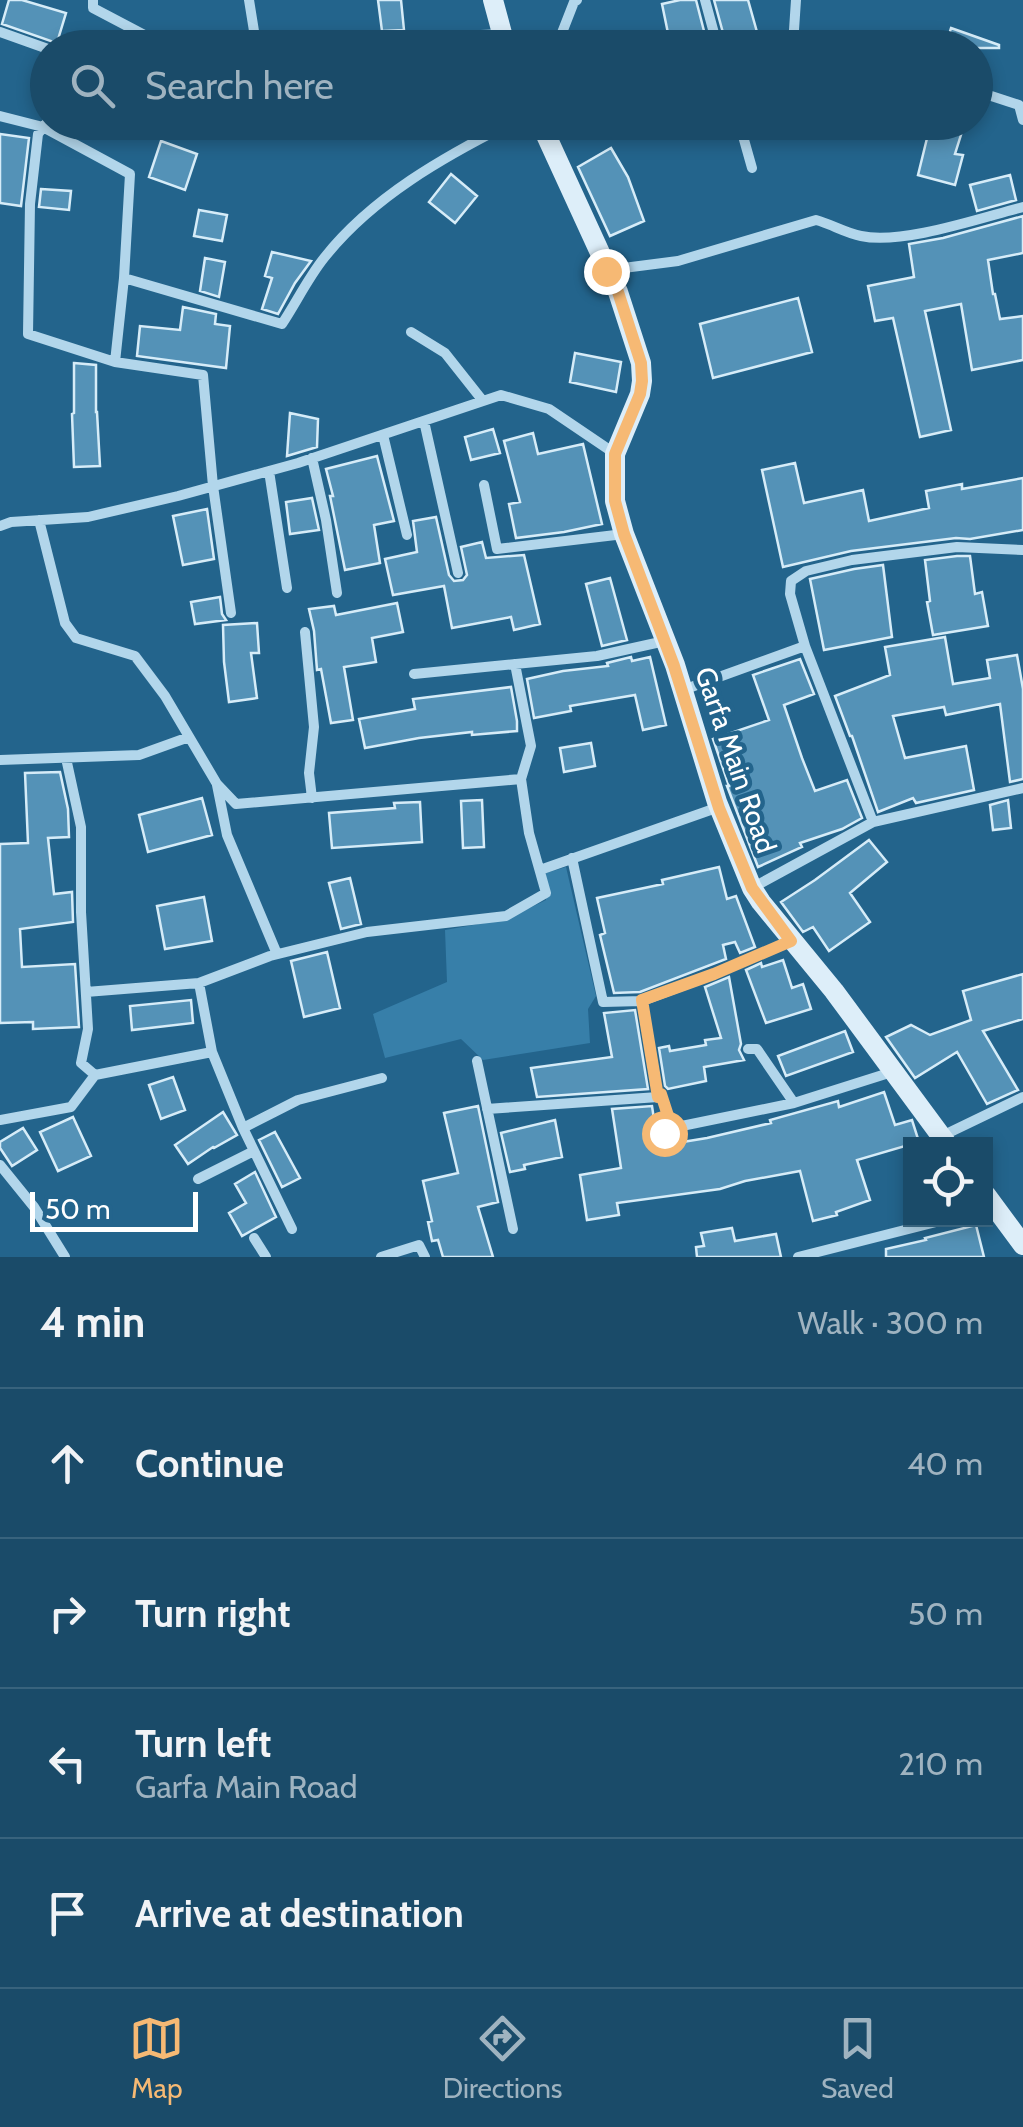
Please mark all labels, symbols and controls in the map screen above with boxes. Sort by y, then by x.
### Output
search box [30,30,993,140]
icon: search [65,58,120,113]
text: Search here [145,62,334,109]
route end [584,249,630,295]
street label: Garfa Main Road [688,662,784,858]
route start [642,1111,688,1157]
map controls [903,1137,993,1227]
button: locate [903,1137,993,1227]
scale bar [30,1187,198,1232]
text: 50 m [45,1192,111,1226]
text: 4 min [40,1296,145,1348]
text: Walk · 300 m [797,1303,983,1342]
icon: ahead [40,1436,95,1491]
text: Continue [135,1440,284,1487]
text: 40 m [907,1444,983,1483]
icon: right [40,1586,95,1641]
text: Turn right [135,1590,291,1637]
text: 50 m [908,1594,983,1633]
text: Turn left [135,1720,271,1767]
icon: left [40,1736,95,1791]
text: 210 m [898,1744,983,1783]
text: Garfa Main Road [135,1767,357,1806]
icon: arrive [40,1886,95,1941]
text: Arrive at destination [135,1890,464,1937]
tab: Map [129,2011,184,2105]
tab: Directions [443,2011,562,2105]
tab: Saved [821,2011,894,2105]

